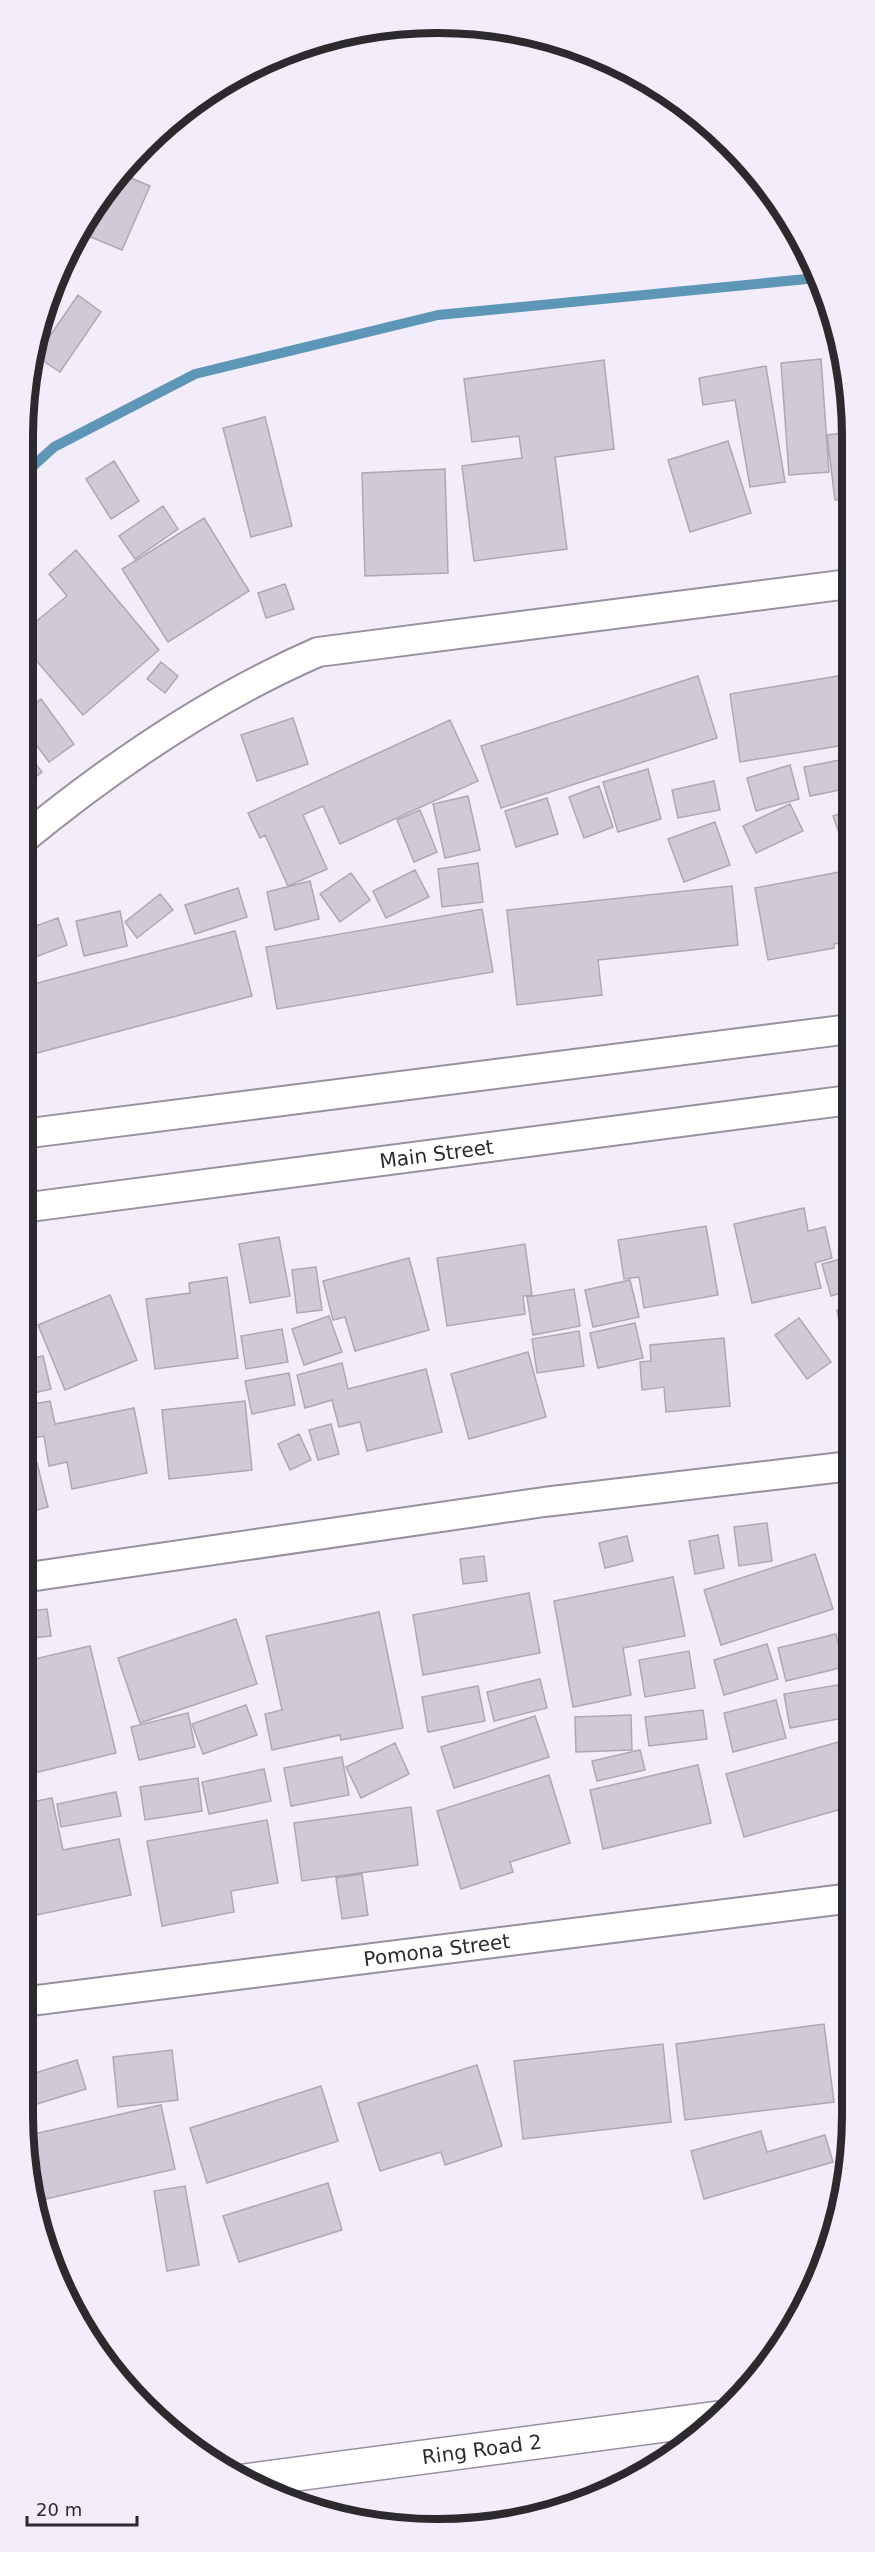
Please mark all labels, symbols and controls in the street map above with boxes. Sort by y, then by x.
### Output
street label: Main Street [378,1135,495,1173]
street label: Pomona Street [362,1929,512,1971]
street label: Ring Road 2 [421,2430,543,2469]
scale bar [27,2489,136,2527]
text: 20 m [36,2499,82,2520]

